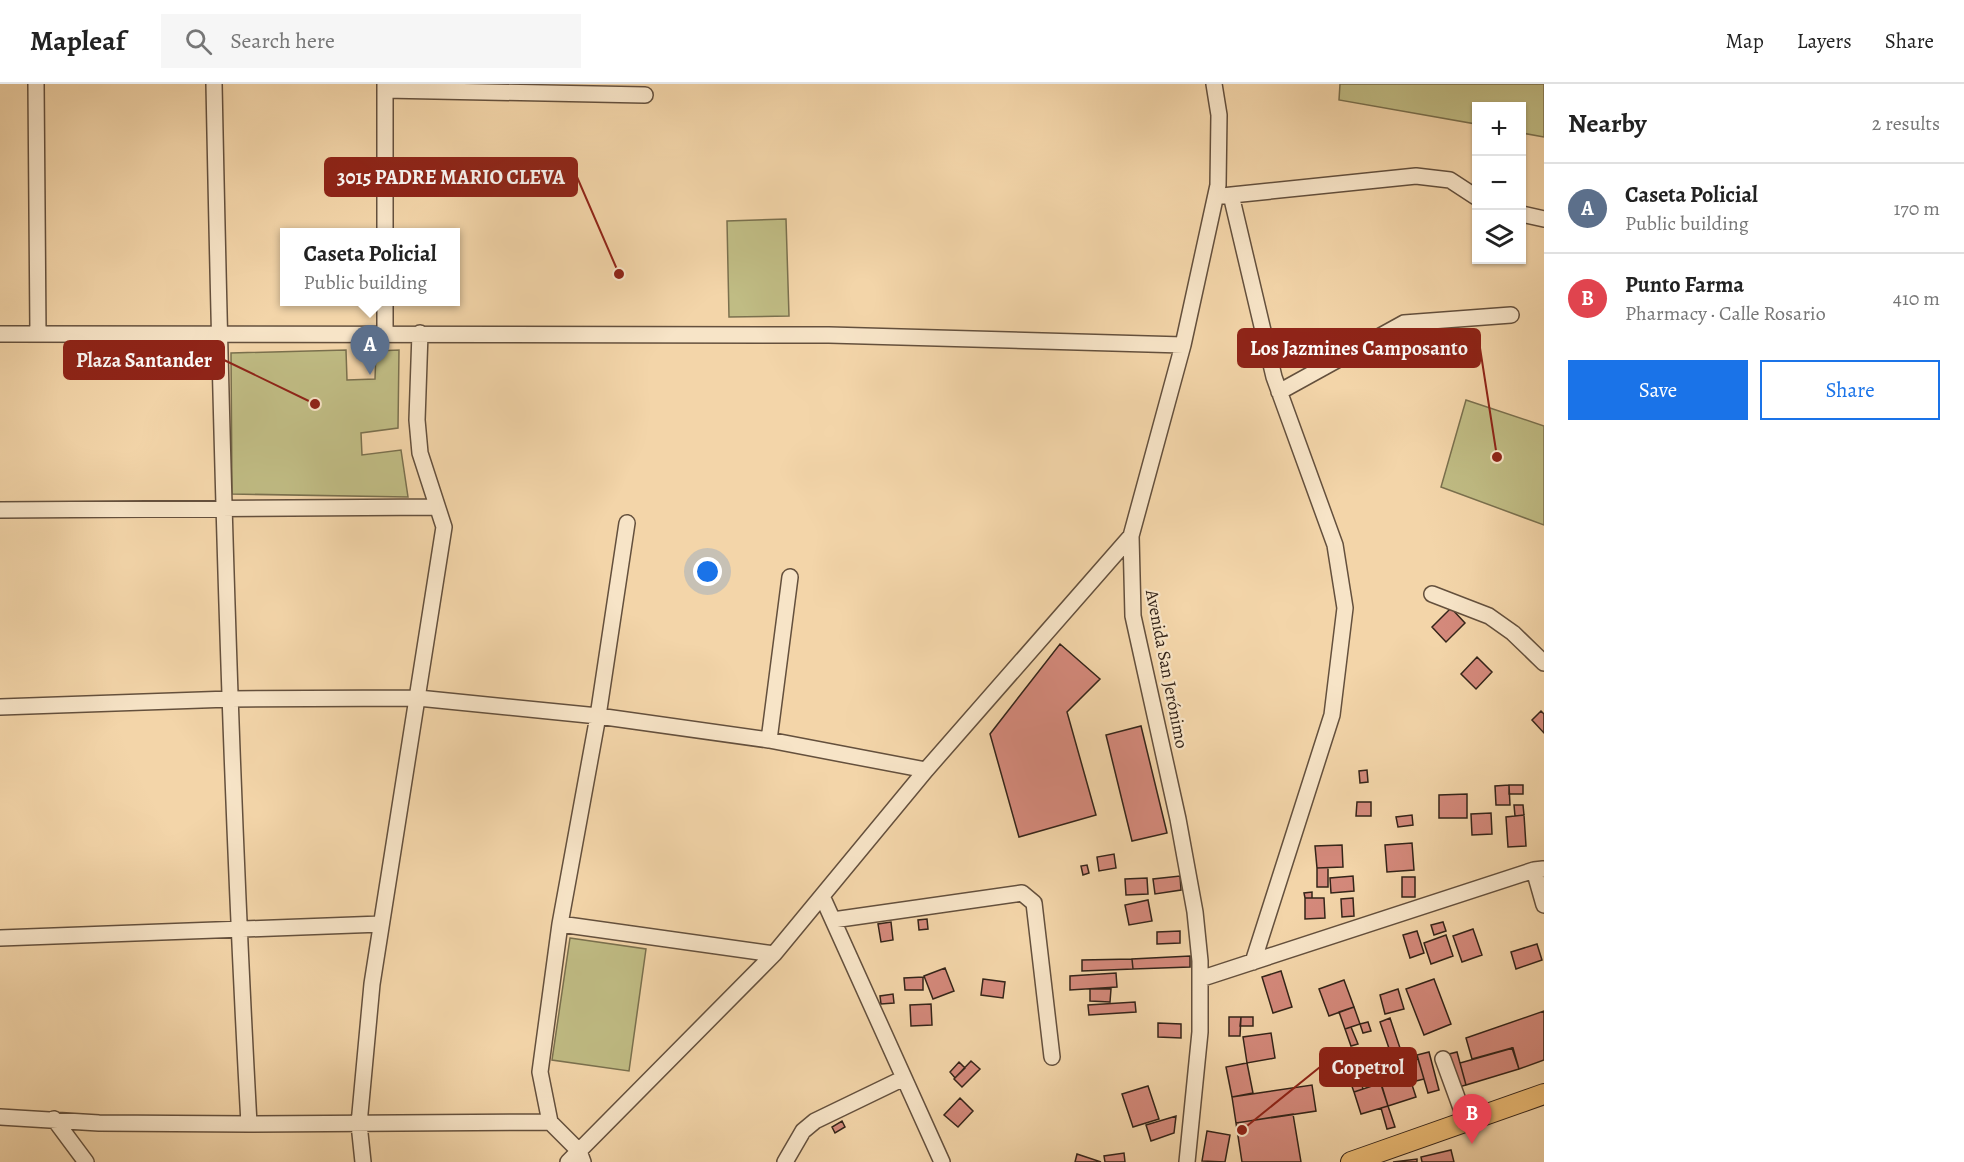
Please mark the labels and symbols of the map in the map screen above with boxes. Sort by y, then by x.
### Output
callout: 3015 PADRE MARIO CLEVA [325,158,577,196]
text: 3015 PADRE MARIO CLEVA [337,164,566,191]
pin: A [350,326,389,375]
callout: Los Jazmines Camposanto [1238,329,1480,367]
text: Los Jazmines Camposanto [1250,335,1468,362]
callout: Plaza Santander [64,341,224,379]
text: Plaza Santander [76,347,212,374]
your location [693,557,722,586]
street label: Avenida San Jerónimo [1140,587,1194,750]
callout: Copetrol [1320,1048,1416,1086]
text: Copetrol [1332,1054,1405,1081]
pin: B [1452,1094,1492,1144]

